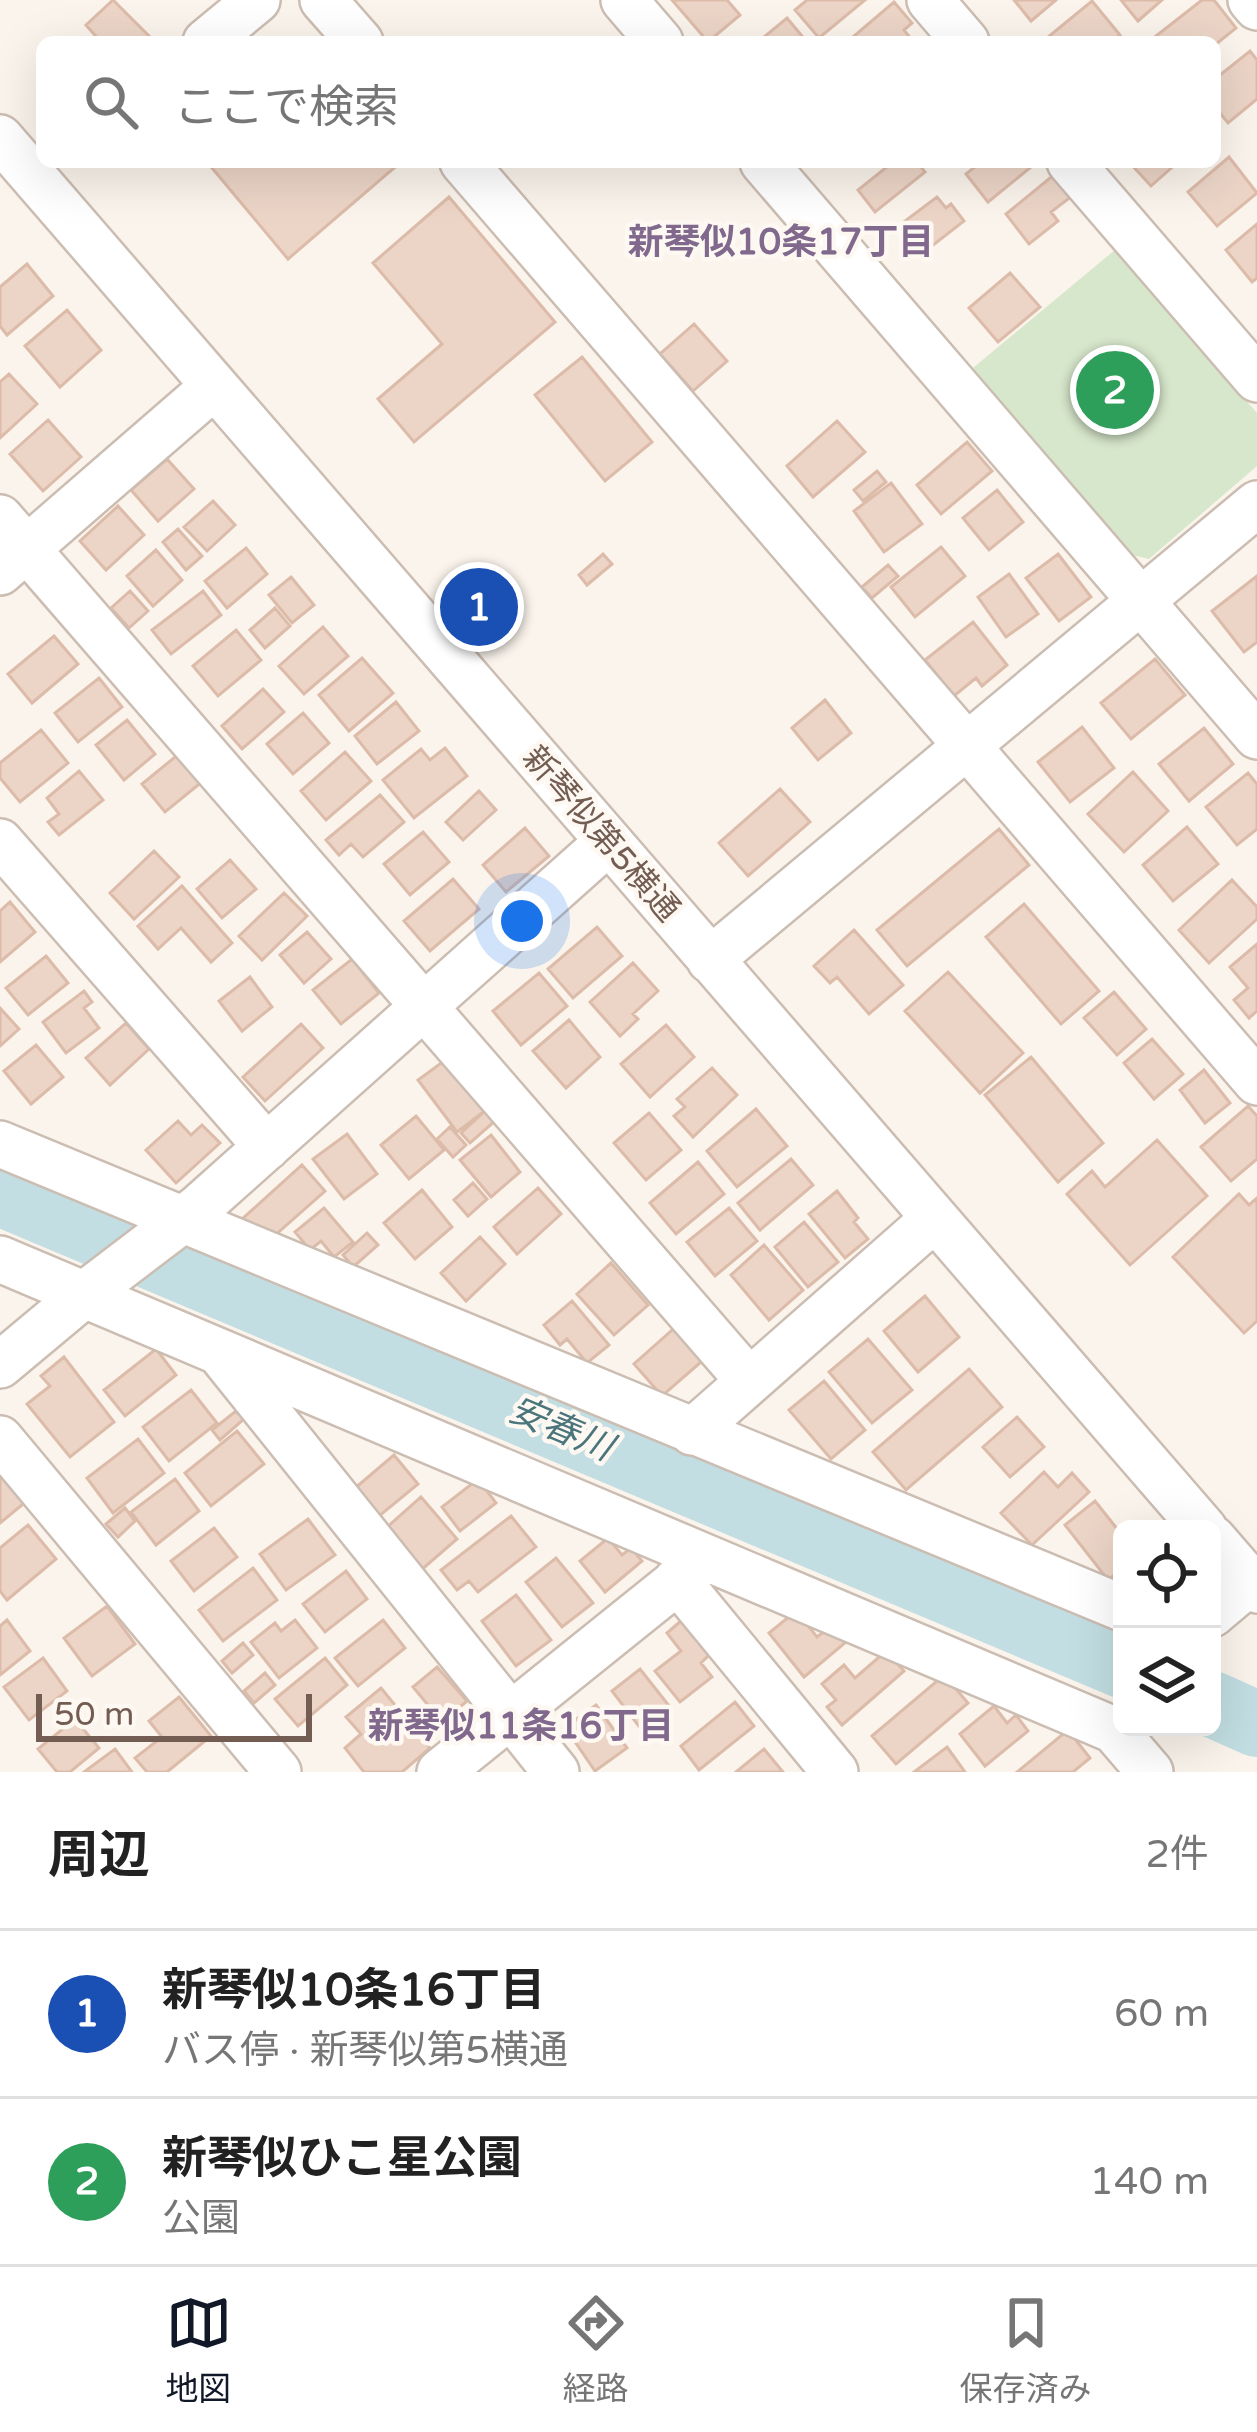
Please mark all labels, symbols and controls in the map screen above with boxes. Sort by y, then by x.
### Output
search box [36,36,1221,168]
icon: search [78,69,144,135]
text: ここで検索 [174,81,399,135]
district label: 新琴似10条17丁目 [628,221,934,264]
pin: 2 [1076,345,1154,435]
pin: 1 [440,562,518,652]
street label: 新琴似第5横通 [515,739,687,929]
your location [492,891,552,951]
water label: 安春川 [503,1388,623,1471]
map controls [1113,1520,1221,1736]
button: locate [1113,1520,1221,1628]
button: layers [1113,1628,1221,1736]
scale bar [36,1688,312,1741]
text: 50 m [54,1695,134,1734]
district label: 新琴似11条16丁目 [368,1705,674,1748]
text: 周辺 [48,1825,150,1887]
text: 2件 [1146,1831,1209,1878]
text: 新琴似10条16丁目 [162,1964,545,2018]
text: 1 [75,1990,99,2037]
text: 60 m [1114,1990,1209,2037]
text: バス停 · 新琴似第5横通 [162,2027,568,2074]
text: 新琴似ひこ星公園 [162,2132,522,2186]
text: 2 [75,2158,99,2205]
text: 140 m [1090,2158,1209,2205]
text: 公園 [162,2195,240,2242]
tab: 地図 [166,2290,232,2410]
tab: 経路 [563,2290,629,2410]
tab: 保存済み [960,2290,1092,2410]

